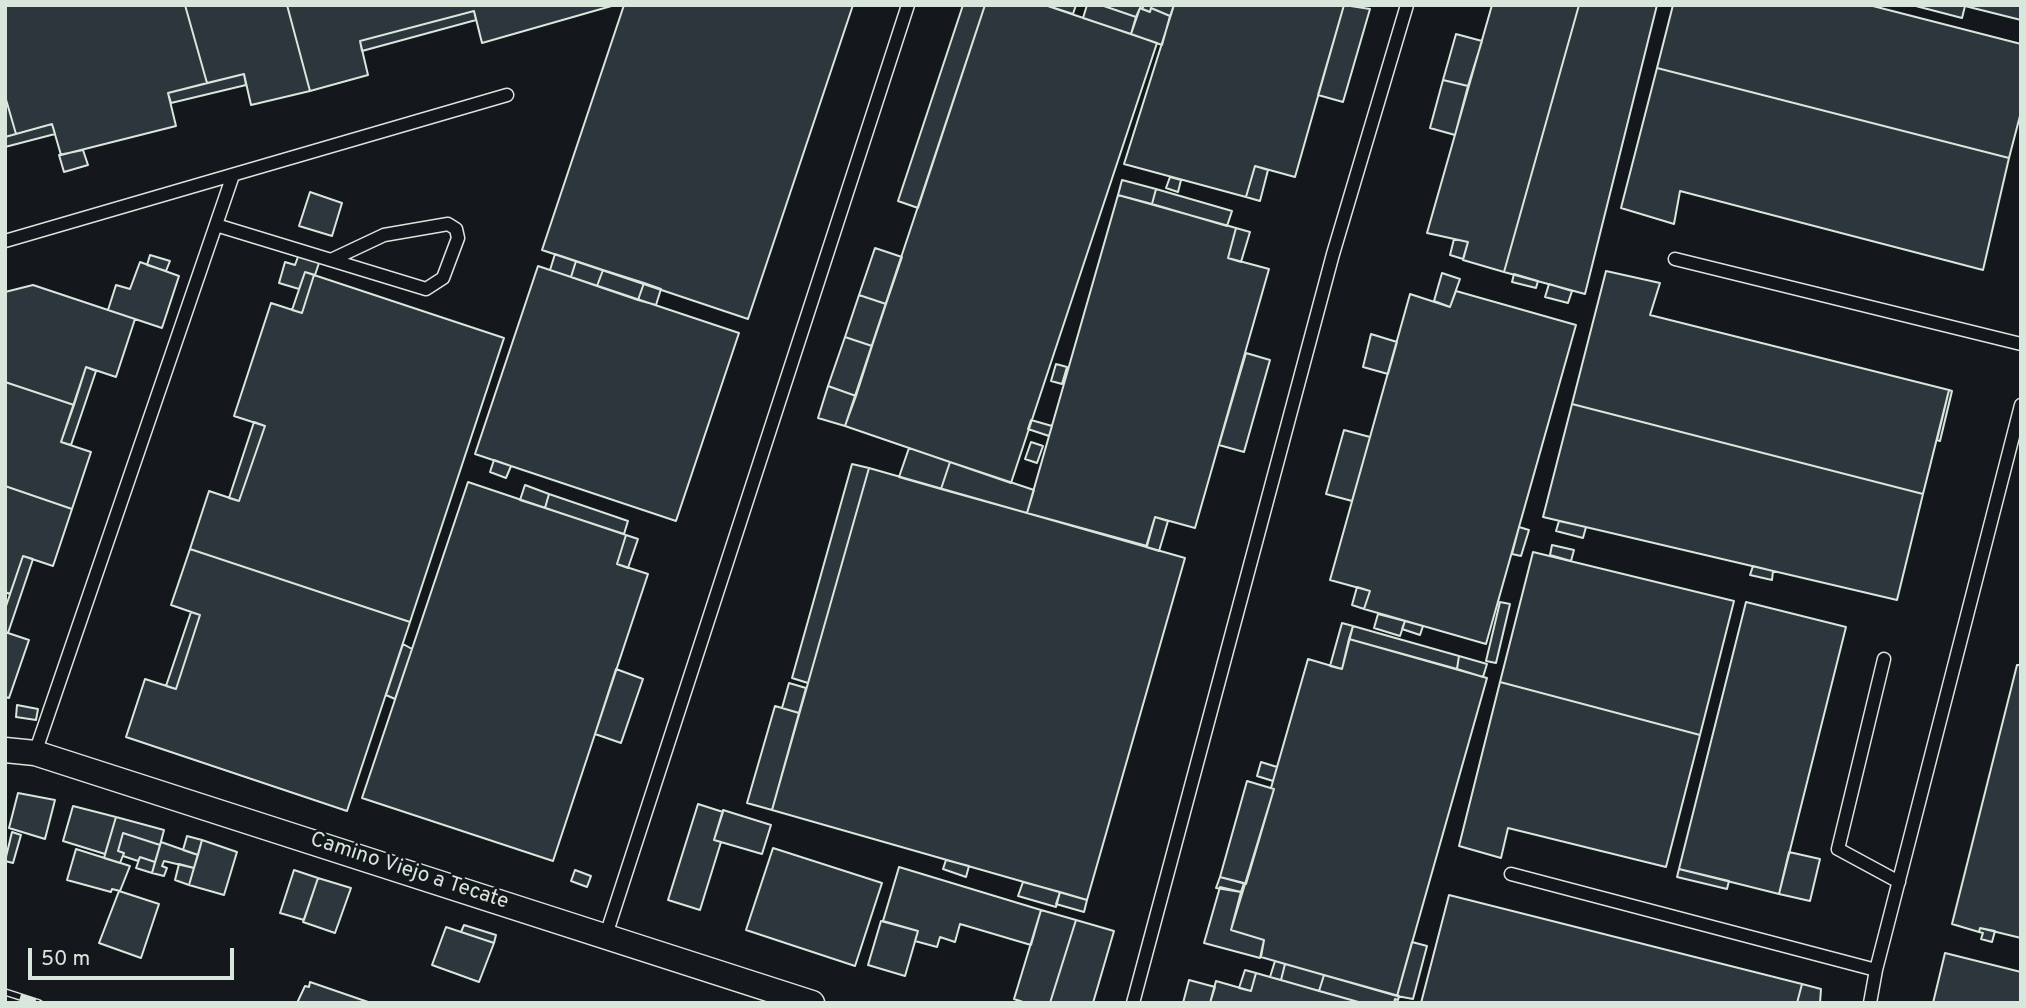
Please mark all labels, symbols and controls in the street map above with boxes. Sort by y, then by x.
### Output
street label: Camino Viejo a Tecate [307,828,511,916]
scale bar [32,934,238,978]
text: 50 m [41,946,90,973]

